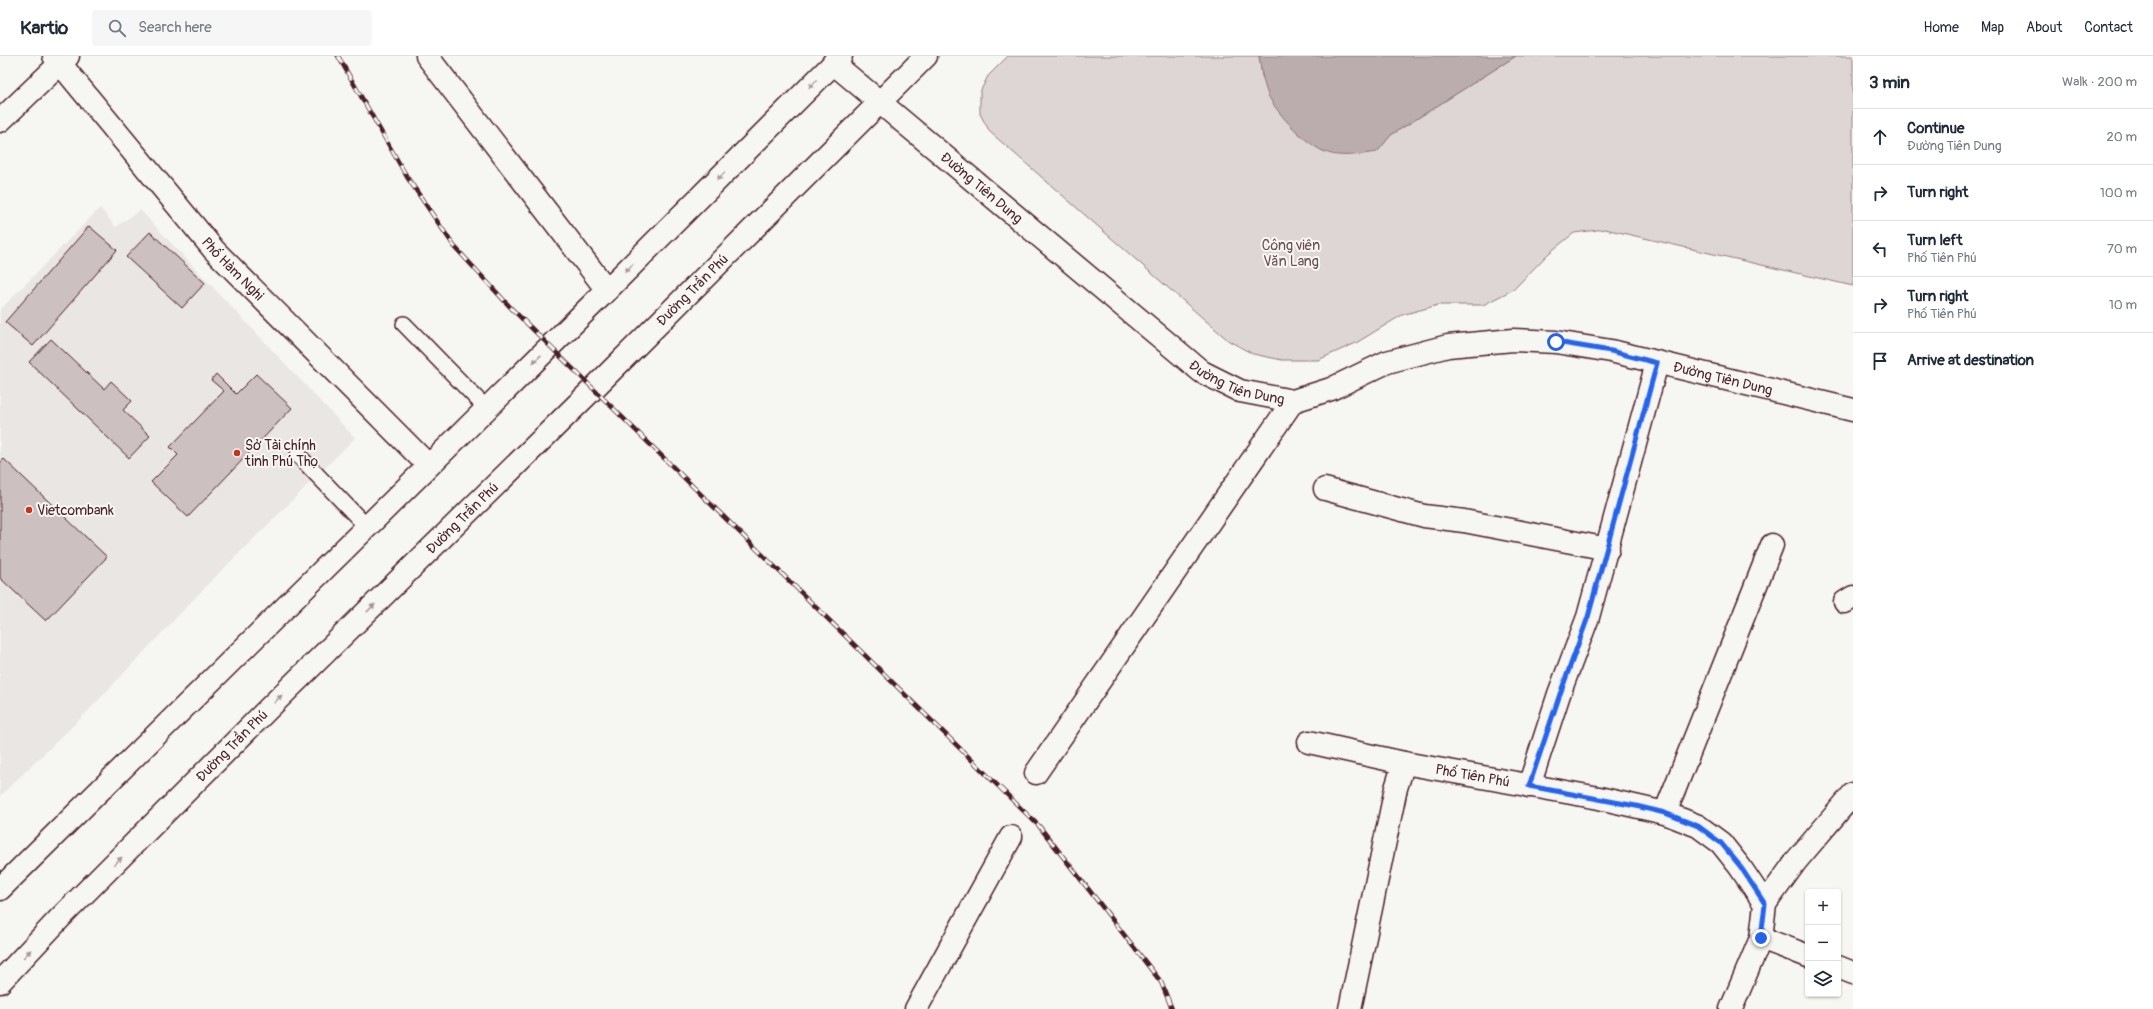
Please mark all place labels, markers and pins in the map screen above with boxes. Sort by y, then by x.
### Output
place label: Sở Tài chính tỉnh Phú Thọ [244,437,319,470]
marker: Sở Tài chính tỉnh Phú Thọ [232,448,242,458]
place label: Vietcombank [37,502,114,519]
marker: Vietcombank [24,505,34,515]

